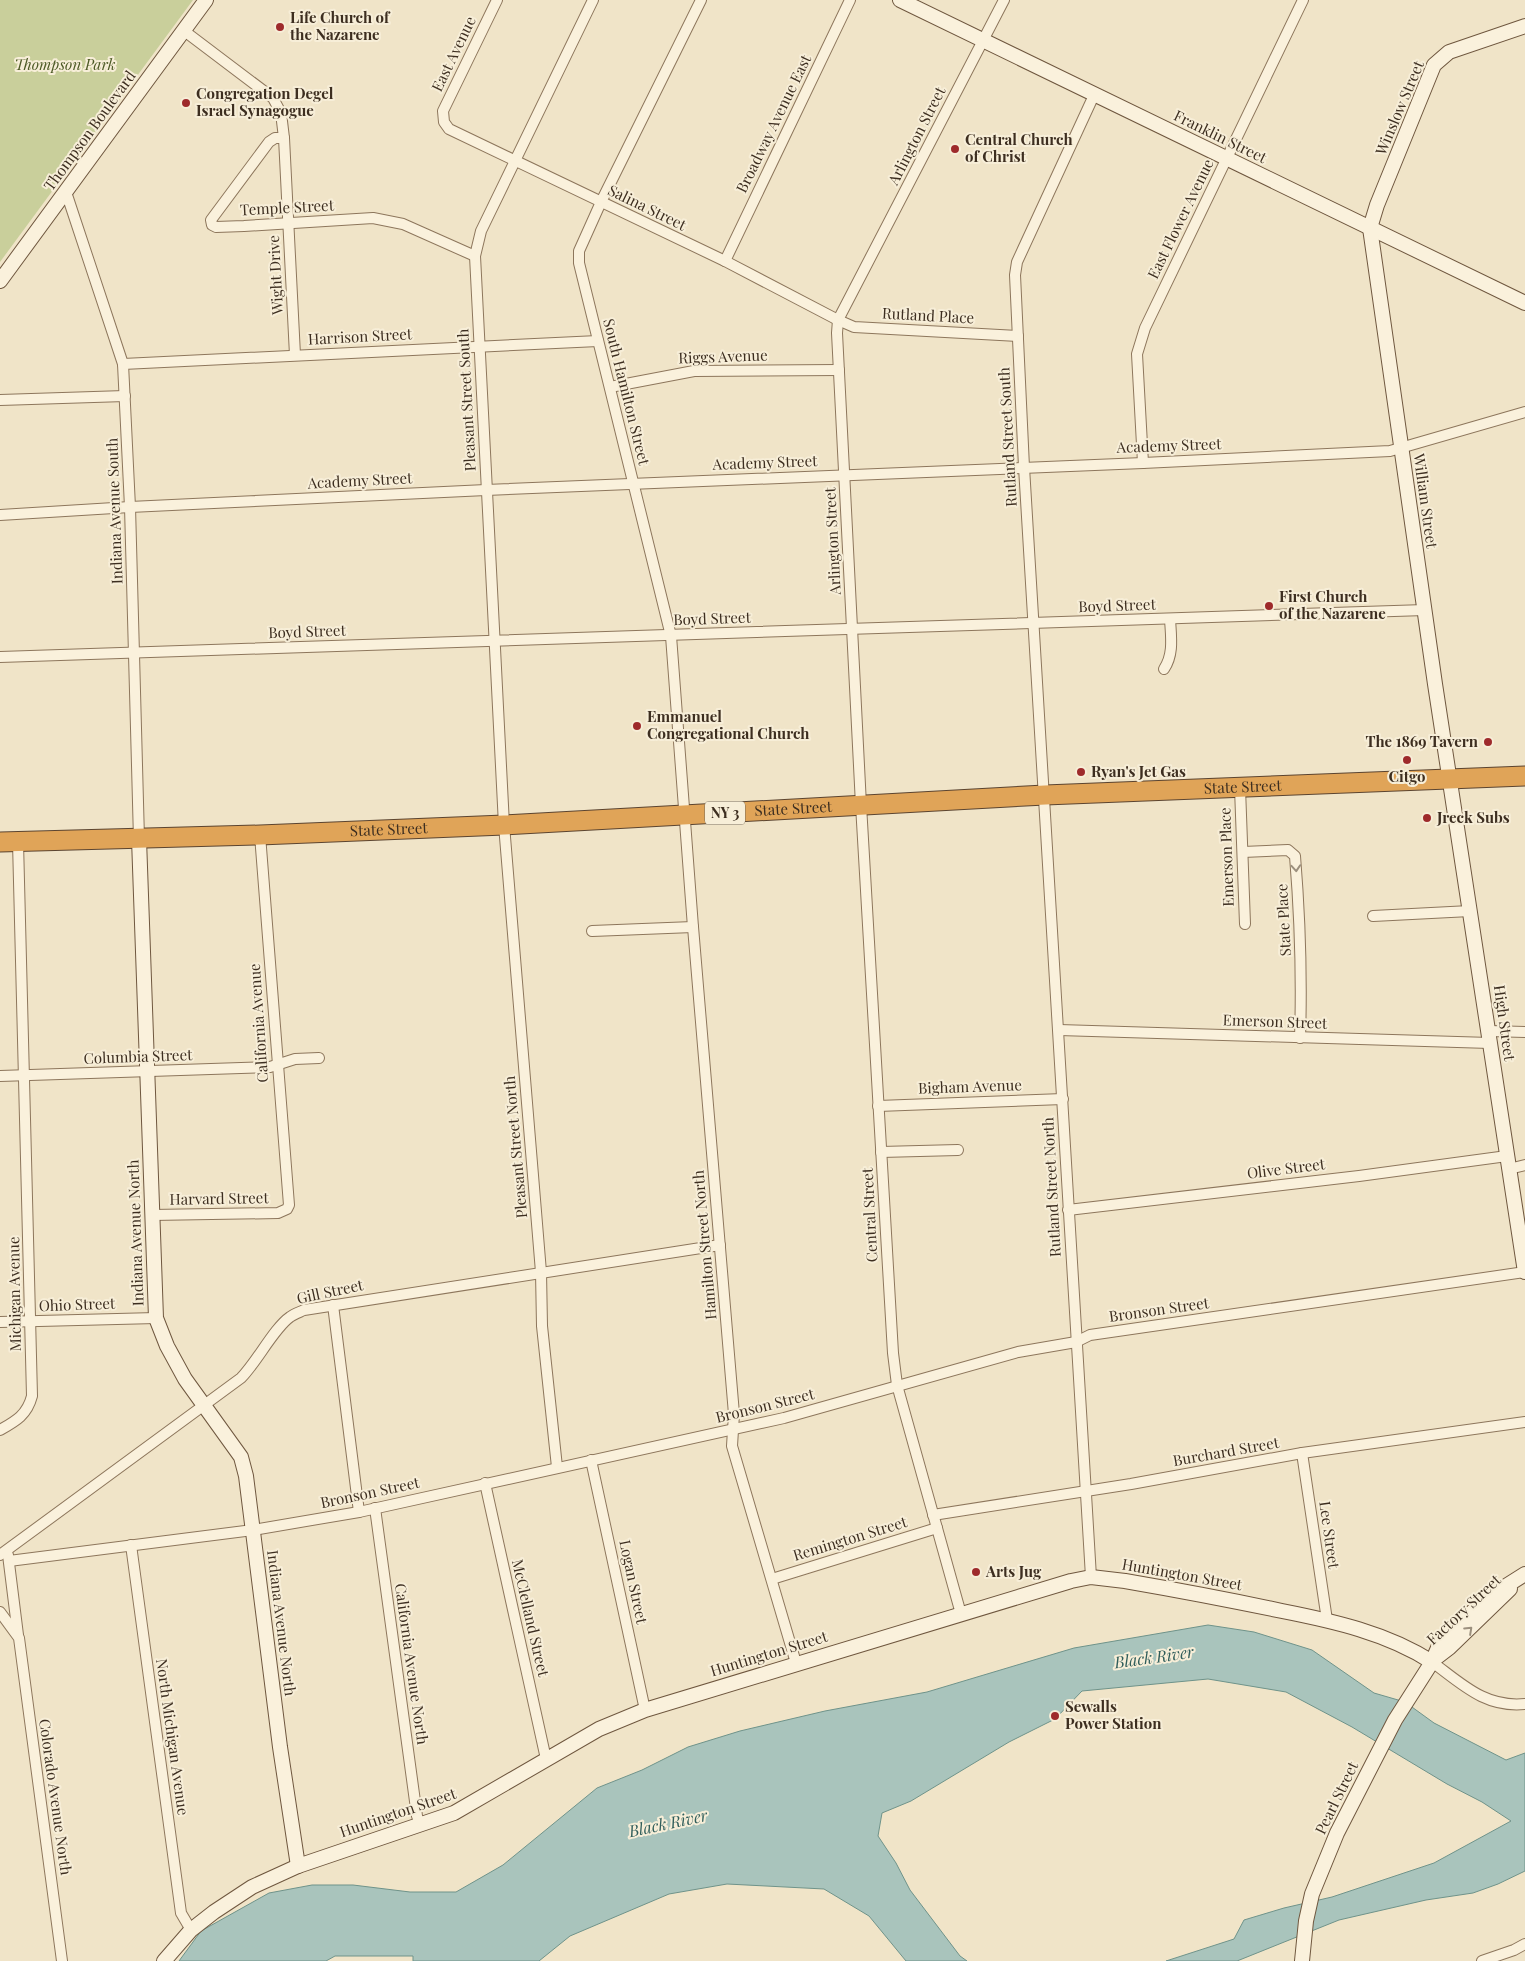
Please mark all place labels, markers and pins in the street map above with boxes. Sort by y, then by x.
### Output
place label: Life Church of the Nazarene [289,7,391,44]
marker: Life Church of the Nazarene [274,21,286,33]
place label: Congregation Degel Israel Synagogue [196,83,334,120]
marker: Congregation Degel Israel Synagogue [180,97,192,109]
place label: Central Church of Christ [965,129,1073,166]
marker: Central Church of Christ [949,143,961,155]
place label: First Church of the Nazarene [1279,586,1386,623]
marker: First Church of the Nazarene [1263,600,1275,612]
place label: Emmanuel Congregational Church [647,706,809,743]
marker: Emmanuel Congregational Church [631,720,643,732]
place label: The 1869 Tavern [1366,731,1479,751]
marker: The 1869 Tavern [1482,736,1494,748]
marker: Citgo [1401,754,1413,766]
place label: Ryan's Jet Gas [1091,761,1186,781]
marker: Ryan's Jet Gas [1075,766,1087,778]
place label: Citgo [1389,766,1426,786]
place label: Jreck Subs [1436,807,1510,827]
marker: Jreck Subs [1421,812,1433,824]
place label: Arts Jug [985,1561,1042,1581]
marker: Arts Jug [970,1566,982,1578]
place label: Sewalls Power Station [1065,1696,1162,1733]
marker: Sewalls Power Station [1049,1710,1061,1722]

